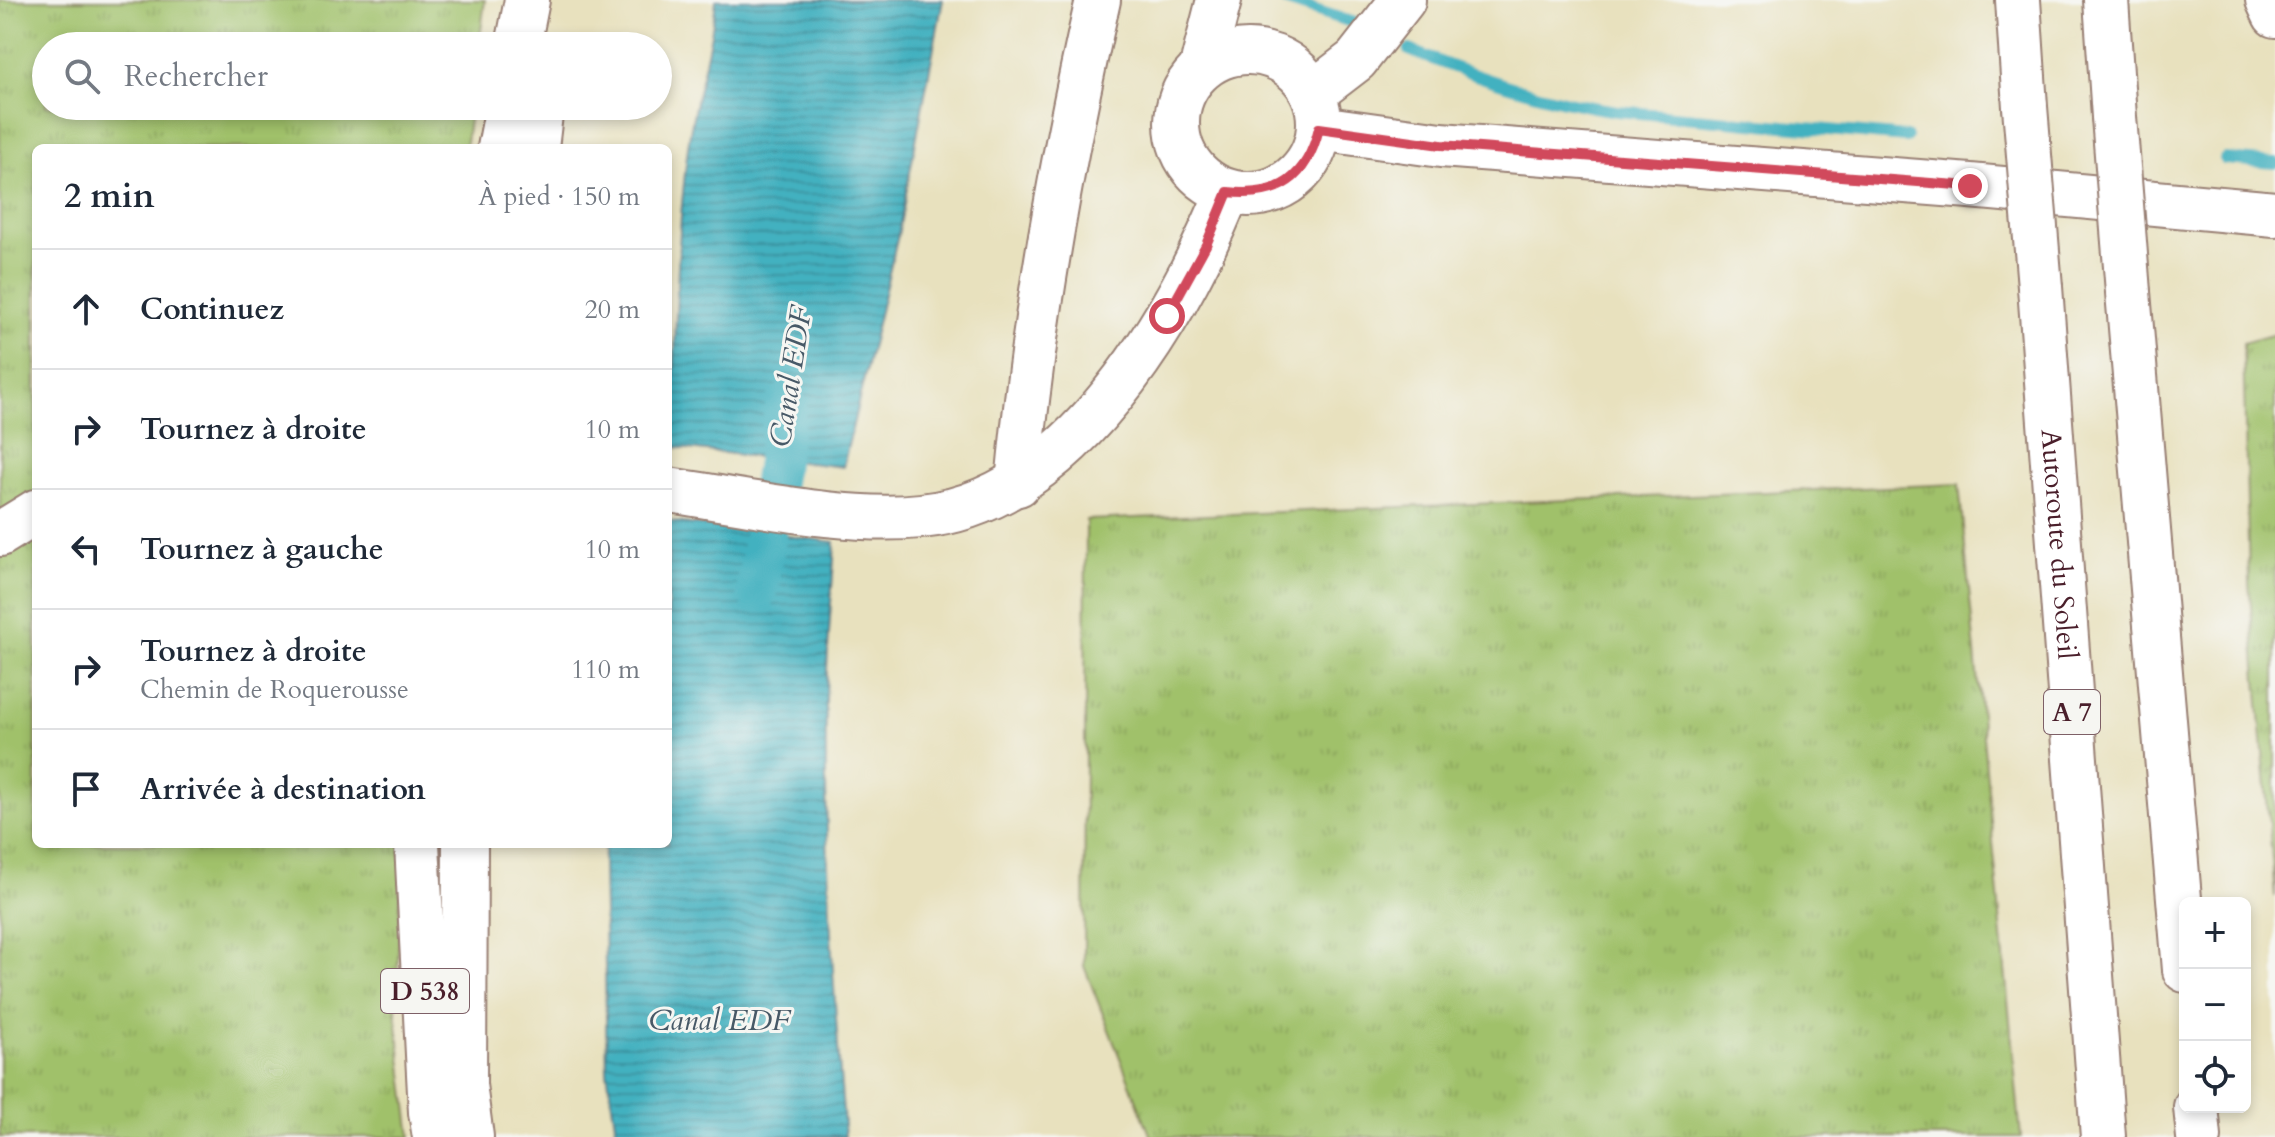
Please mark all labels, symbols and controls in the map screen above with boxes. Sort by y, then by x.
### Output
search box [32,32,672,120]
icon: search [60,54,104,98]
text: Rechercher [124,56,268,97]
route end [1952,168,1988,204]
text: 2 min [64,173,155,219]
text: À pied · 150 m [478,179,640,214]
icon: ahead [64,287,108,331]
text: Continuez [140,289,284,330]
text: 20 m [584,292,640,327]
route start [1149,298,1185,334]
water label: Canal EDF [760,302,822,450]
icon: right [64,407,108,451]
text: Tournez à droite [140,409,367,450]
text: 10 m [584,412,640,447]
street label: Autoroute du Soleil [2032,428,2087,661]
icon: left [64,527,108,571]
text: Tournez à gauche [140,529,384,570]
text: 10 m [584,532,640,567]
text: Tournez à droite [140,631,367,672]
icon: right [64,647,108,691]
text: 110 m [571,652,640,687]
text: Chemin de Roquerousse [140,672,409,707]
road number: A 7 [2044,690,2100,734]
icon: arrive [64,767,108,811]
text: Arrivée à destination [140,769,426,810]
map controls [2179,897,2251,1113]
button: + [2179,897,2251,969]
road number: D 538 [381,969,469,1013]
button: − [2179,969,2251,1041]
water label: Canal EDF [648,1000,792,1041]
button: locate [2179,1041,2251,1113]

